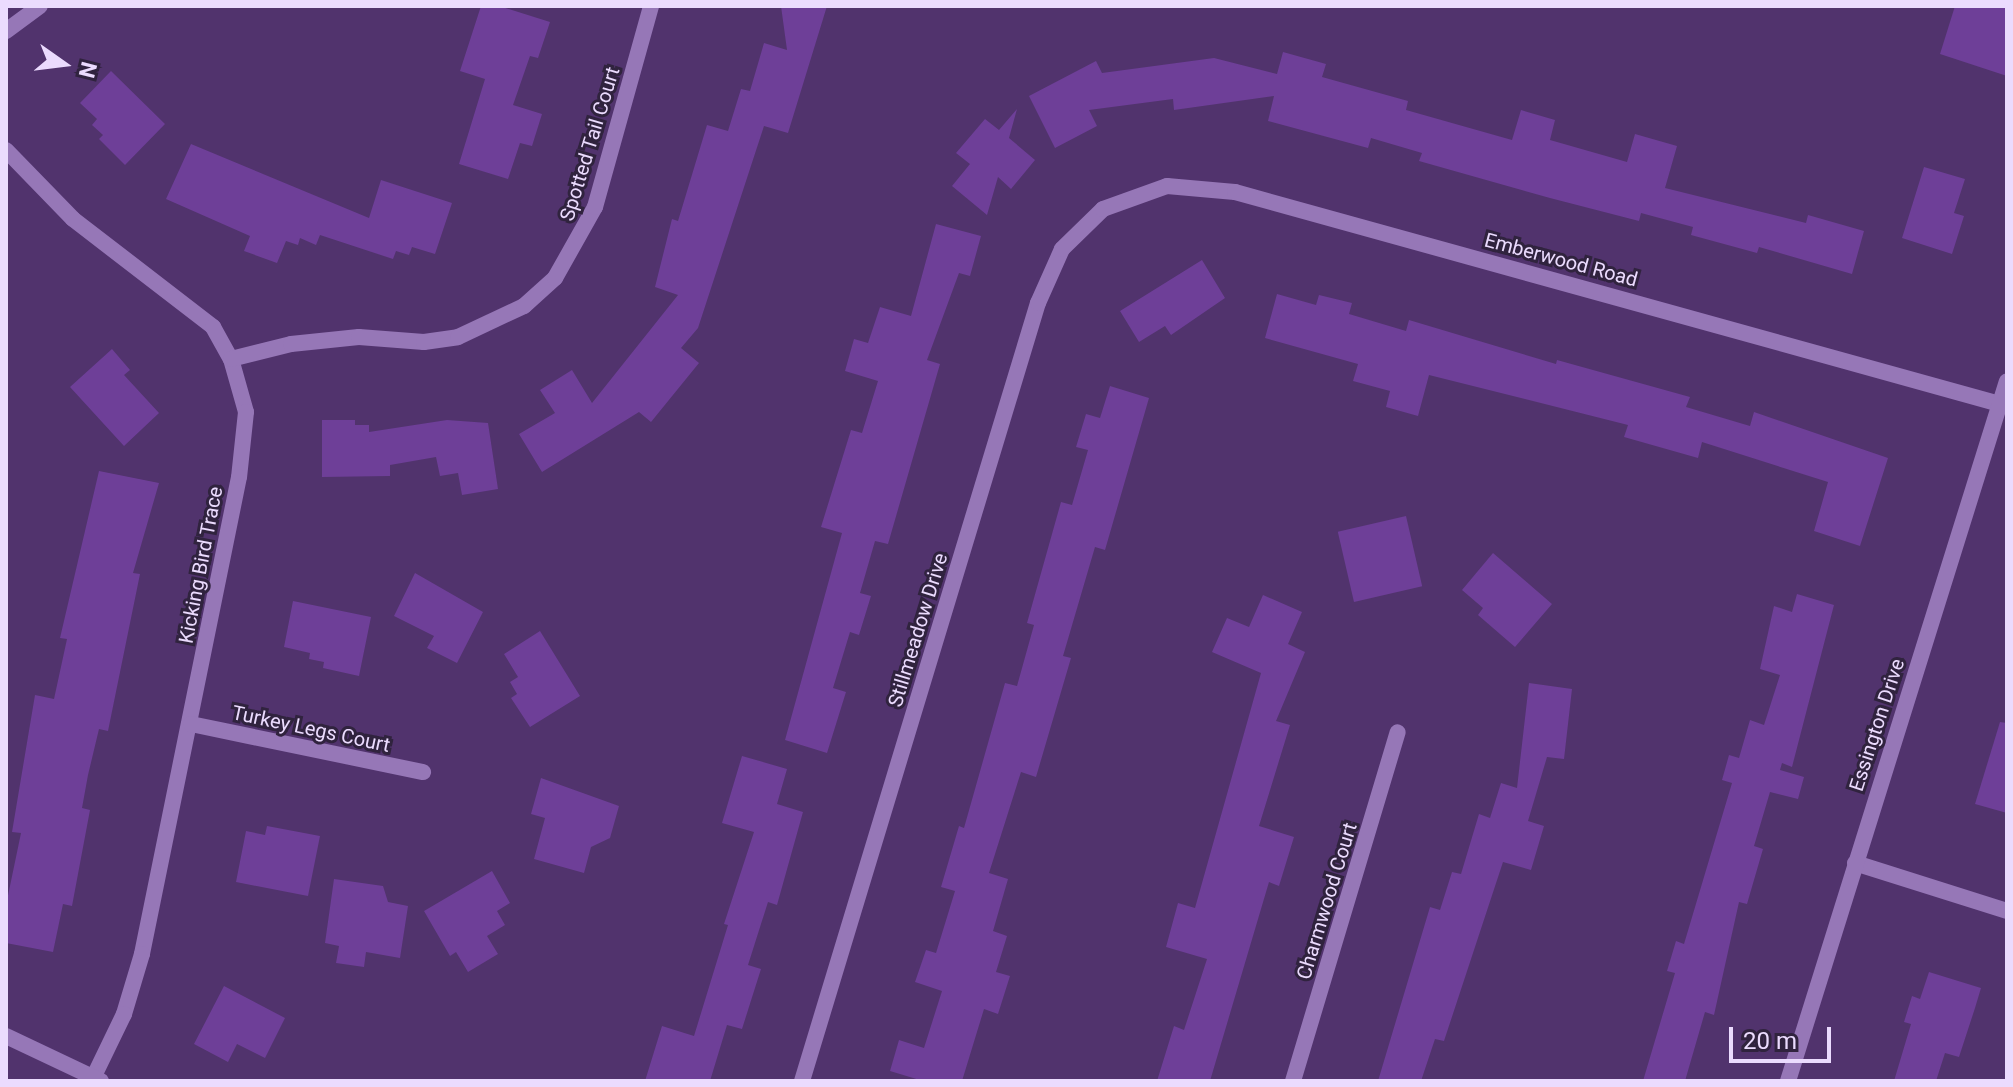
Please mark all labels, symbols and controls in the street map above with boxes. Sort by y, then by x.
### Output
north arrow [24,24,104,104]
text: N [74,59,102,80]
street label: Spotted Tail Court [555,64,625,224]
street label: Emberwood Road [1482,228,1640,292]
street label: Kicking Bird Trace [174,484,228,646]
street label: Stillmeadow Drive [883,550,953,710]
street label: Essington Drive [1844,656,1910,794]
street label: Turkey Legs Court [230,701,392,757]
street label: Charmwood Court [1292,820,1362,982]
scale bar [1733,1011,1835,1061]
text: 20 m [1743,1027,1797,1055]

